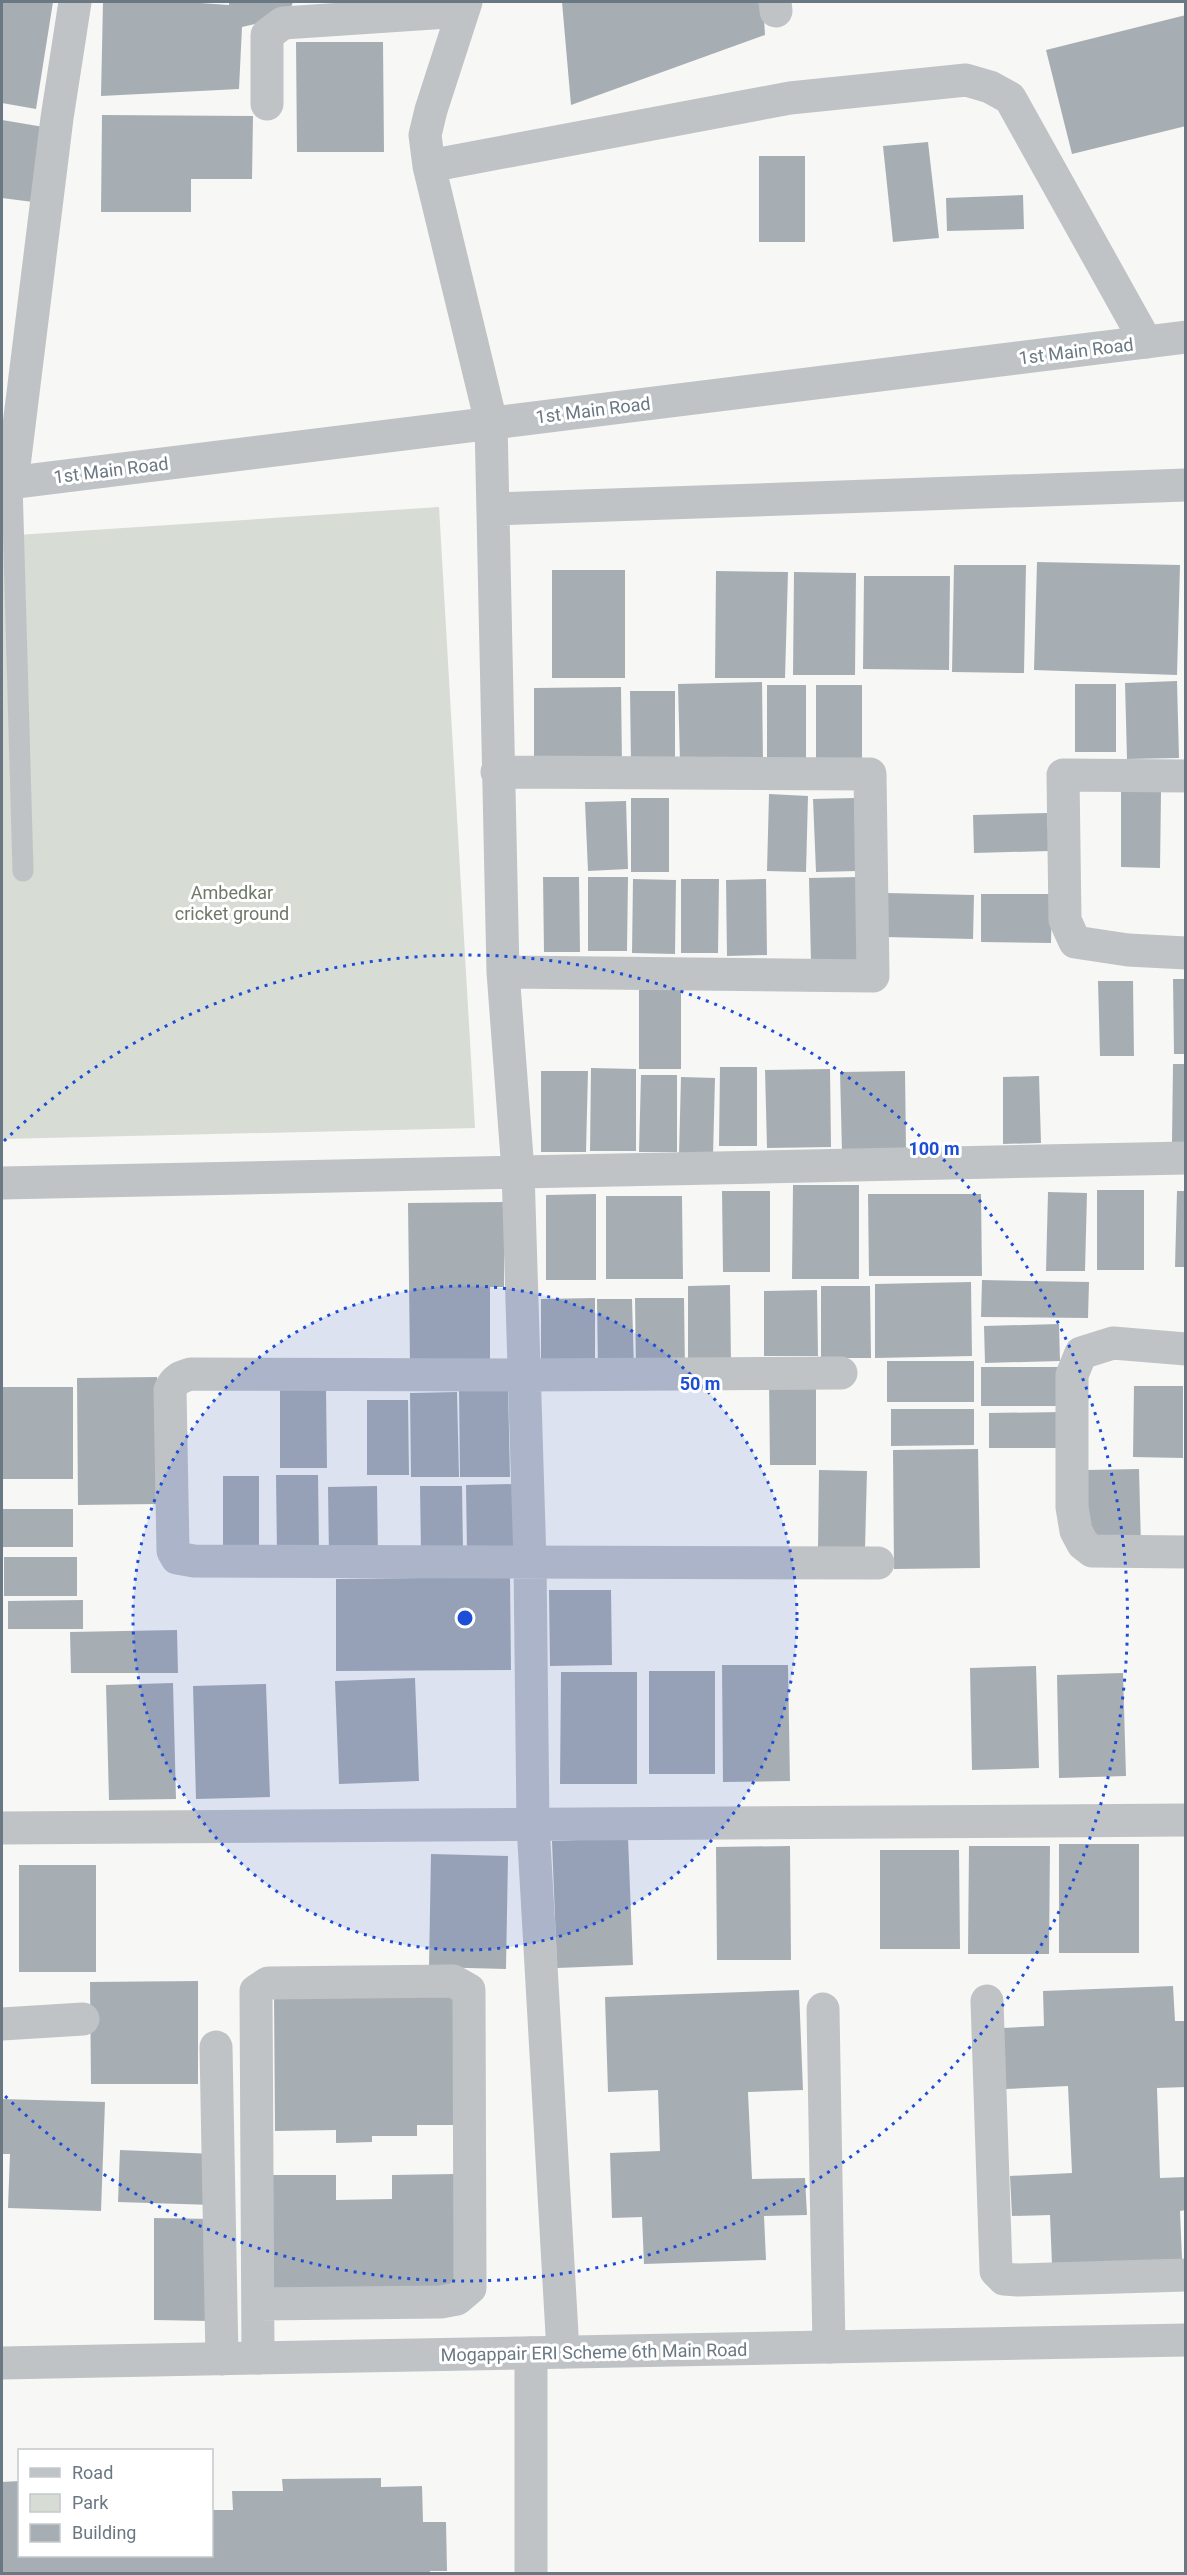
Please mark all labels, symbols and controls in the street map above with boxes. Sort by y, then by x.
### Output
street label: 1st Main Road [1017,334,1135,368]
street label: 1st Main Road [534,393,652,427]
street label: 1st Main Road [52,453,170,487]
park label: Ambedkar cricket ground [175,882,289,924]
text: 100 m [908,1138,960,1159]
text: 50 m [680,1373,720,1394]
centre of rings [455,1608,475,1628]
street label: Mogappair ERI Scheme 6th Main Road [440,2339,748,2365]
legend [18,2449,213,2557]
text: Road [72,2462,113,2483]
text: Park [72,2492,109,2513]
text: Building [72,2522,136,2543]

